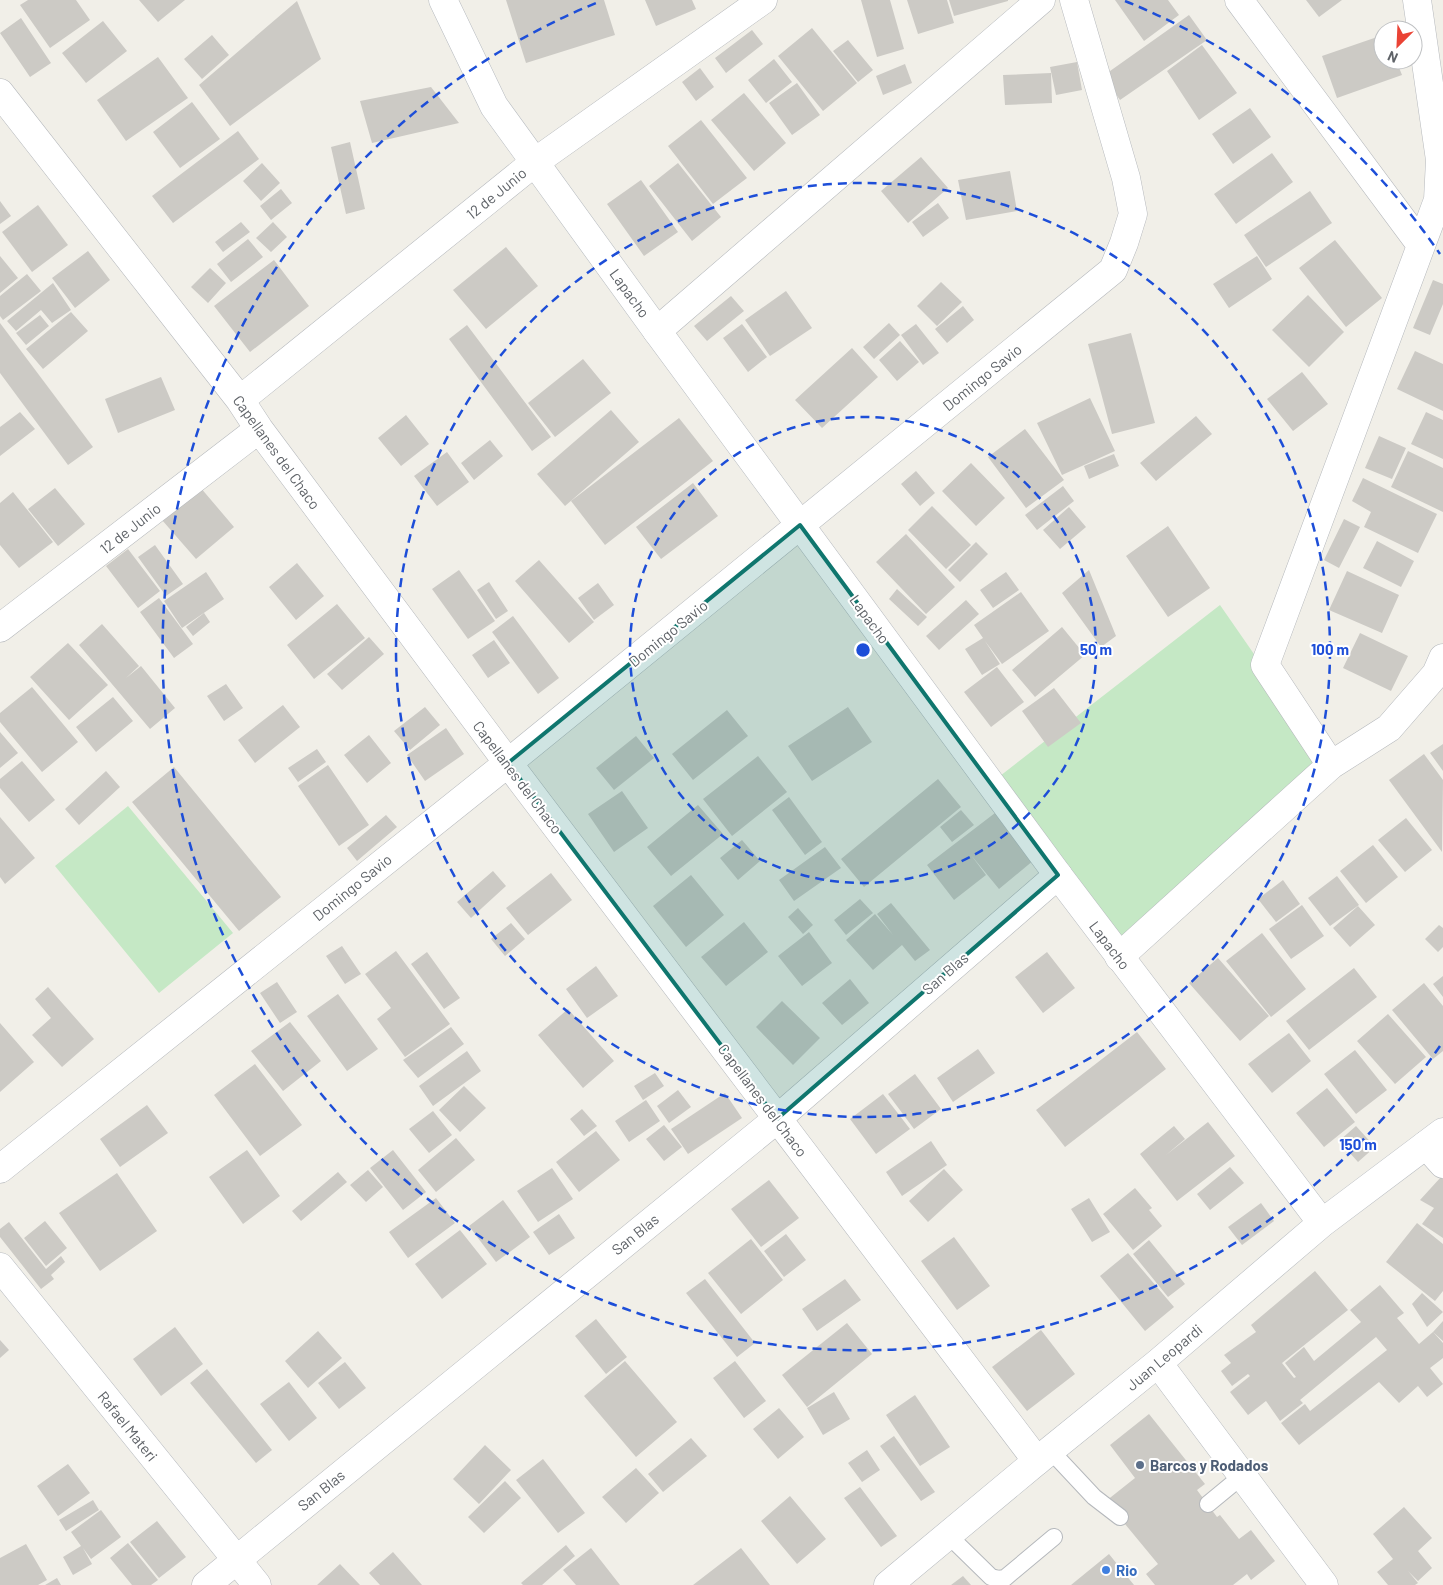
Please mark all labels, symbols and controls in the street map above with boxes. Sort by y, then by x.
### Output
north arrow [1373,20,1423,70]
text: N [1385,48,1400,67]
street label: 12 de Junio [462,163,530,223]
street label: Lapacho [606,265,654,321]
street label: Domingo Savio [939,340,1025,414]
street label: Capellanes del Chaco [229,391,325,513]
street label: 12 de Junio [96,499,164,557]
street label: Lapacho [846,591,894,647]
street label: Domingo Savio [625,596,711,670]
text: 50 m [1080,640,1112,658]
text: 100 m [1311,640,1349,658]
centre of rings [854,641,872,659]
street label: Capellanes del Chaco [470,717,566,837]
street label: Domingo Savio [309,850,395,924]
street label: Lapacho [1086,917,1134,973]
street label: San Blas [918,948,972,998]
street label: Capellanes del Chaco [715,1040,811,1160]
text: 150 m [1339,1135,1377,1153]
street label: San Blas [608,1210,662,1258]
street label: Juan Leopardi [1122,1320,1206,1394]
street label: Rafael Materi [94,1387,162,1465]
place label: Barcos y Rodados [1150,1456,1269,1474]
marker: Barcos y Rodados [1134,1459,1146,1471]
street label: San Blas [294,1466,348,1514]
place label: Rio [1116,1561,1137,1579]
marker: Rio [1100,1564,1112,1576]

